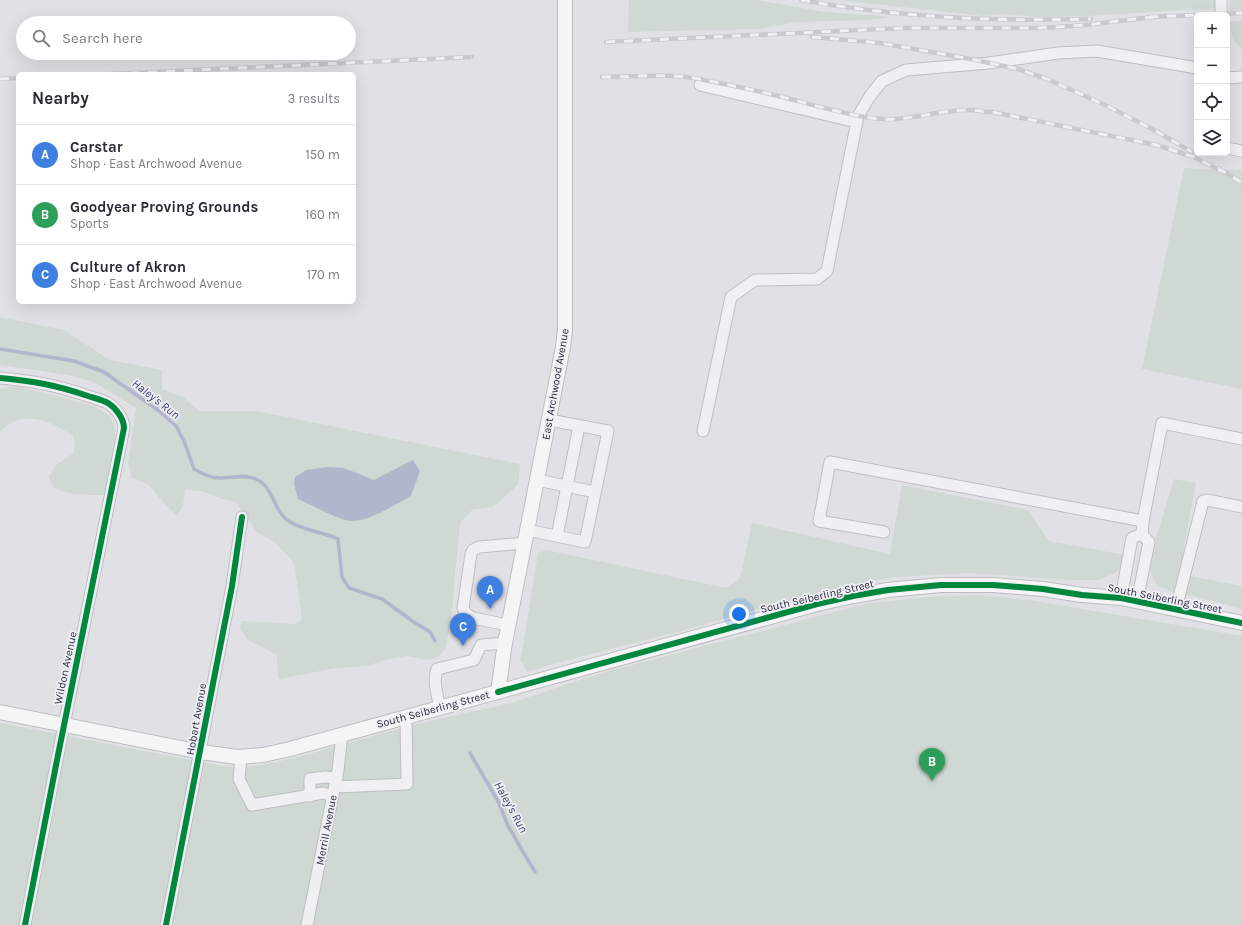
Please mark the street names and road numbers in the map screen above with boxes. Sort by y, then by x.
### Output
street label: East Archwood Avenue [539,327,572,441]
street label: South Seiberling Street [759,577,875,616]
street label: South Seiberling Street [1107,581,1223,616]
street label: Wildon Avenue [51,630,80,706]
street label: Hobart Avenue [184,682,209,756]
street label: South Seiberling Street [375,688,491,731]
street label: Merrill Avenue [313,794,340,866]

